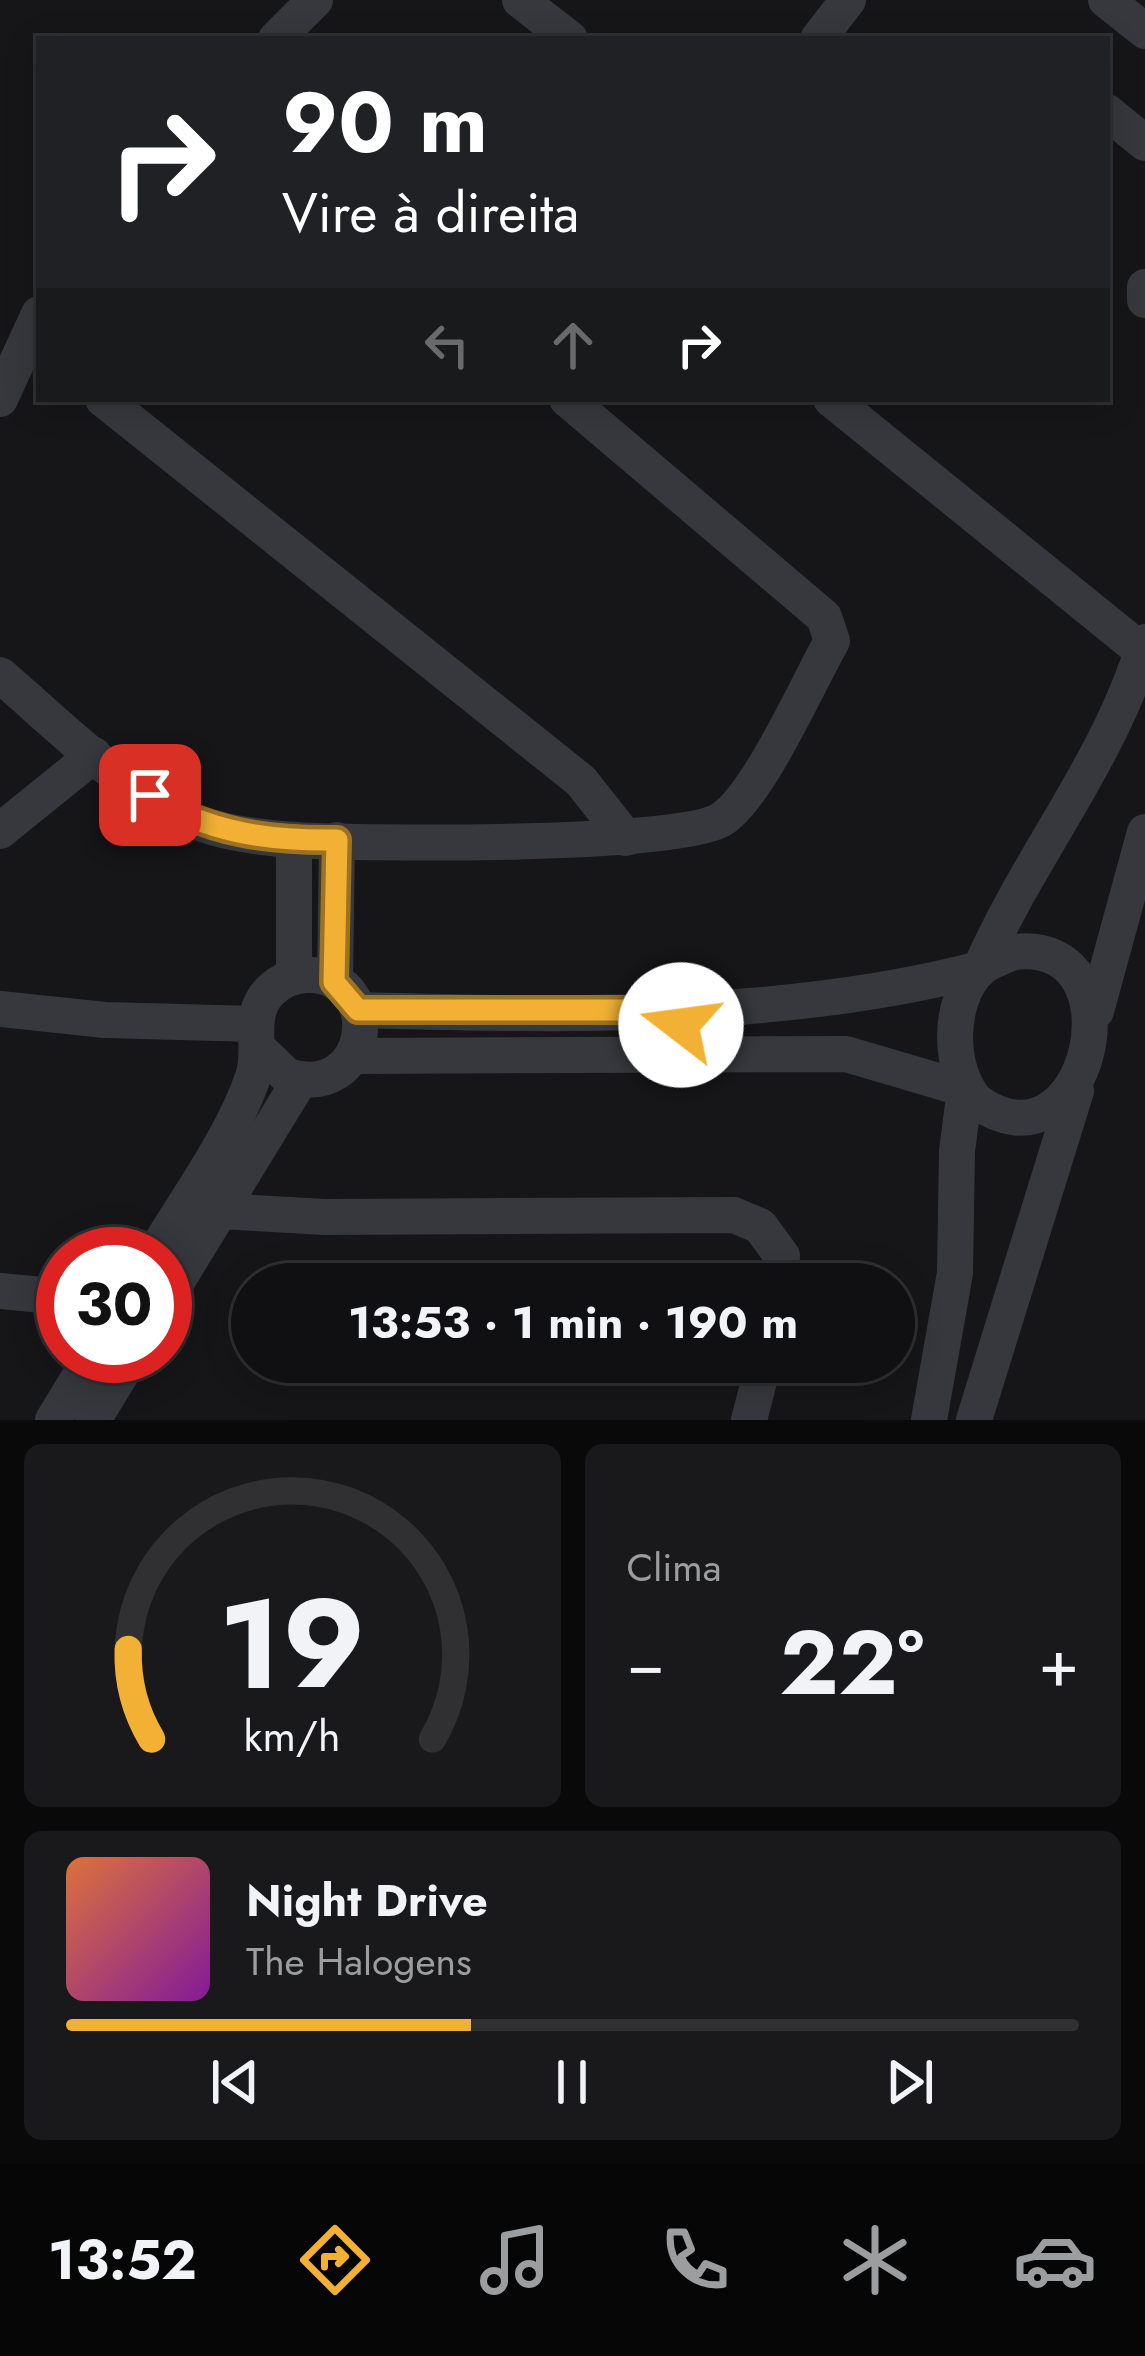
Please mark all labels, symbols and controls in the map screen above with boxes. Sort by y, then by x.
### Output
text: 90 m [282,62,488,184]
icon: right [84,84,240,240]
text: Vire à direita [282,174,579,252]
icon: left [414,312,480,378]
icon: ahead [540,312,606,378]
icon: right [666,312,732,378]
pin [99,744,201,846]
icon: arrive [117,762,183,828]
position arrow [618,962,744,1088]
speed limit sign: 30 [36,1227,192,1383]
text: 13:53 · 1 min · 190 m [348,1290,798,1355]
text: Clima [627,1539,722,1596]
text: 19 [219,1554,366,1735]
text: 22° [780,1598,924,1728]
text: − [627,1615,665,1711]
text: + [1038,1615,1079,1711]
text: km/h [244,1704,341,1766]
text: Night Drive [246,1868,488,1933]
text: The Halogens [246,1933,472,1990]
icon: previous [202,2049,268,2115]
icon: pause [539,2049,605,2115]
icon: next [877,2049,943,2115]
icon: directions [293,2218,377,2302]
icon: music [473,2218,557,2302]
icon: phone [653,2218,737,2302]
icon: climate [833,2218,917,2302]
icon: car [1013,2218,1097,2302]
text: 13:52 [48,2221,197,2299]

